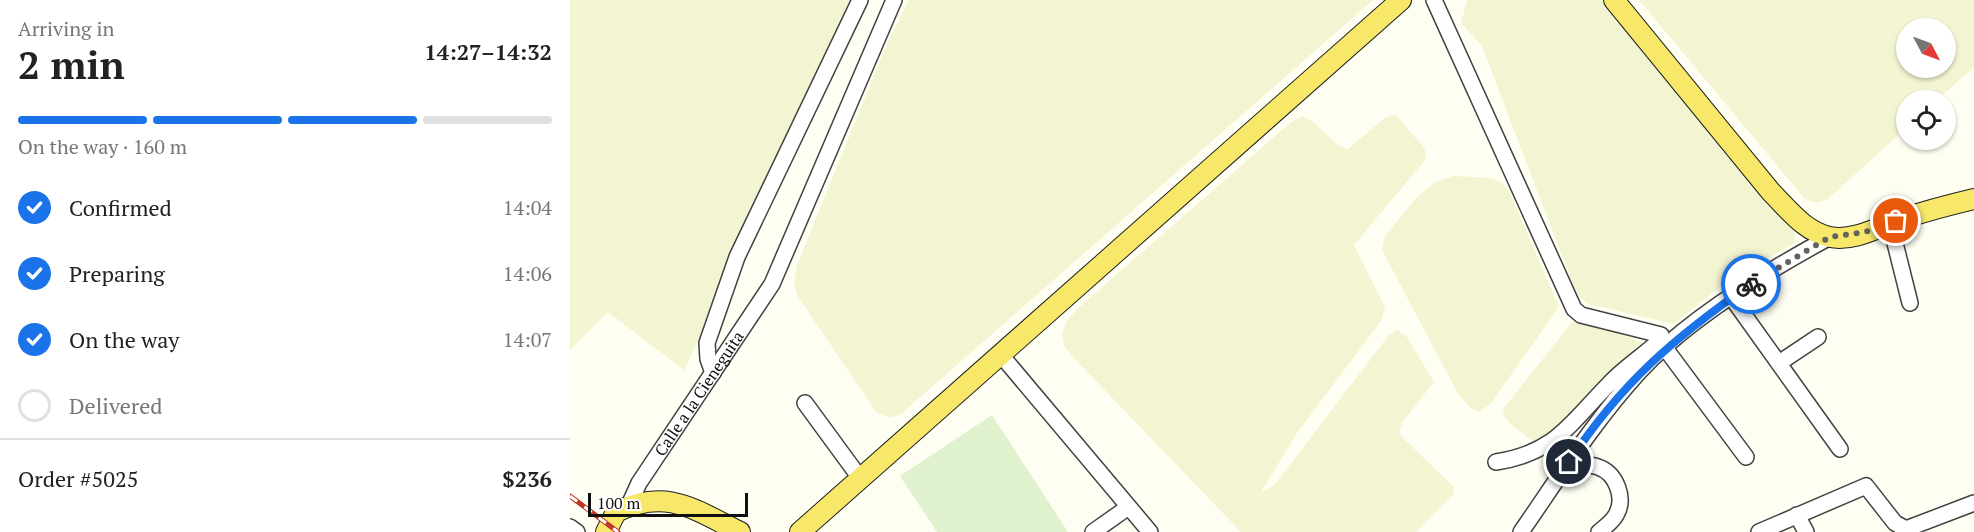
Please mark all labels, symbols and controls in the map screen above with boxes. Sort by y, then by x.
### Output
text: Arriving in [18,15,114,42]
north arrow [1896,18,1956,78]
map controls [1896,18,1956,150]
text: 14:27–14:32 [424,37,552,66]
text: 2 min [18,38,125,90]
button: locate [1896,90,1956,150]
text: On the way · 160 m [18,133,187,160]
icon: check [18,191,51,224]
text: Confirmed [69,193,172,222]
text: 14:04 [503,194,552,221]
pin [1870,195,1921,246]
icon: bag [1879,204,1912,237]
courier [1721,254,1781,314]
icon: check [18,257,51,290]
text: Preparing [69,259,165,288]
text: 14:06 [503,260,552,287]
icon: bike [1735,268,1768,301]
icon: check [18,323,51,356]
text: On the way [69,325,179,354]
text: 14:07 [503,326,552,353]
street label: Calle a la Cieneguita [649,327,749,460]
text: Delivered [69,391,162,420]
pin [1543,436,1594,487]
icon: home [1552,445,1585,478]
text: Order #5025 [18,464,138,493]
text: $236 [502,464,552,493]
scale bar [588,490,748,518]
text: 100 m [597,492,640,514]

